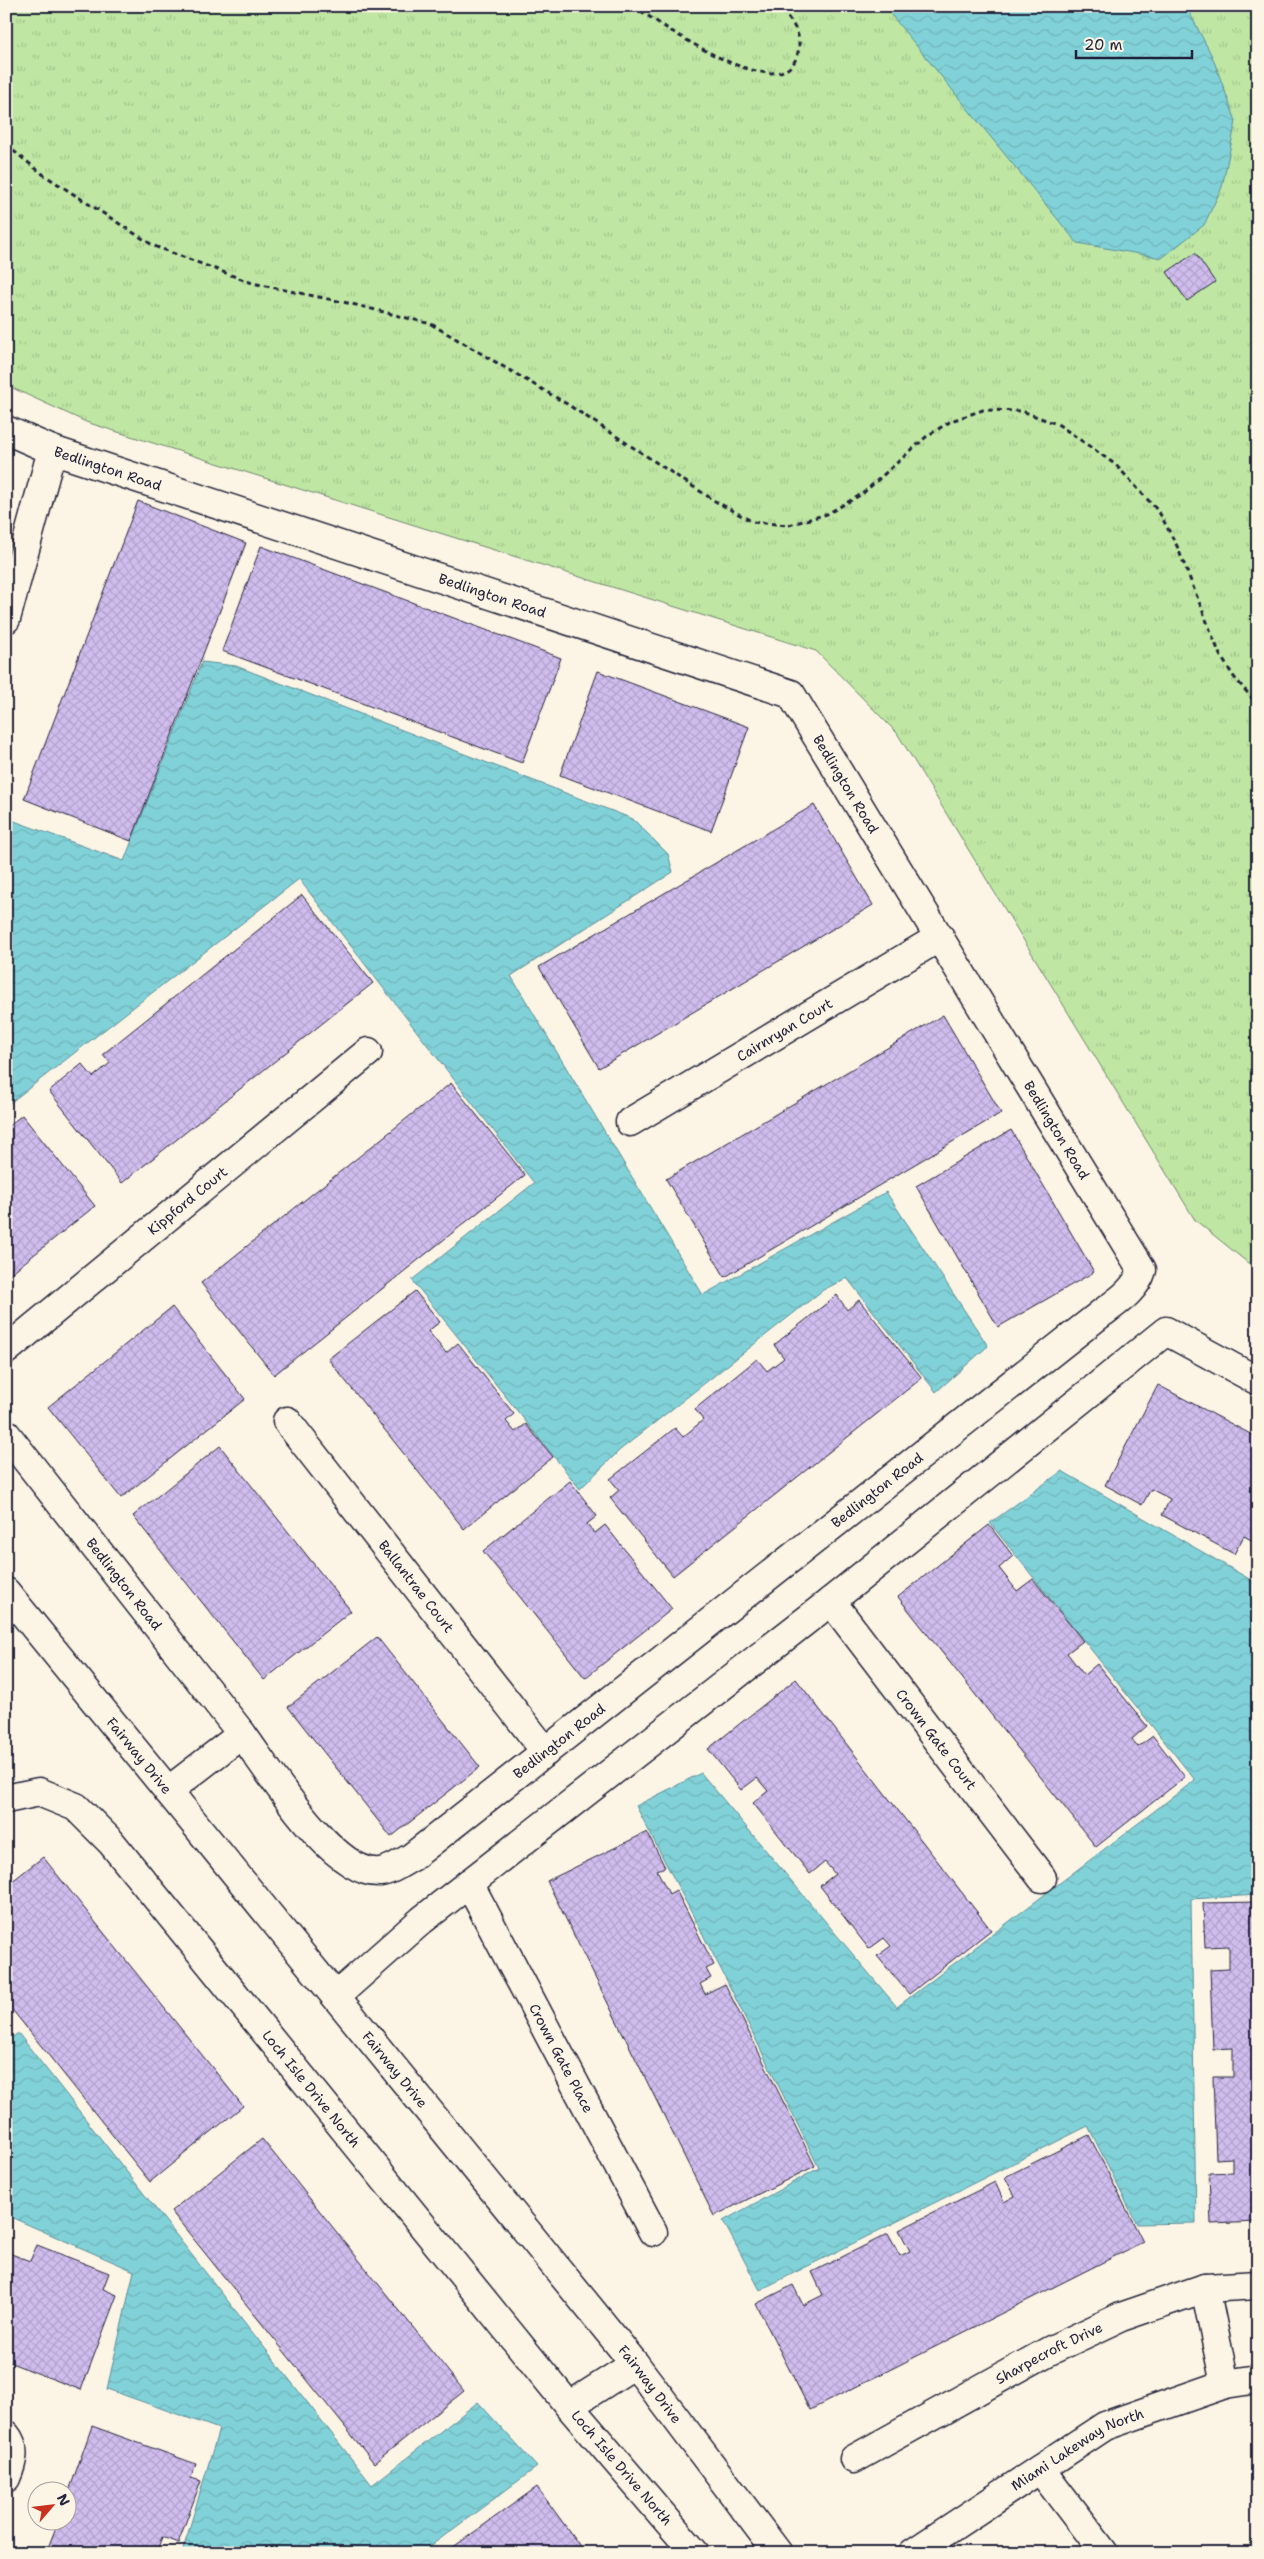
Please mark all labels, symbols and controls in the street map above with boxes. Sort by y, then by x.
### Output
scale bar [1076,28,1193,60]
text: 20 m [1084,35,1123,55]
street label: Bedlington Road [52,442,164,495]
street label: Bedlington Road [436,569,549,622]
street label: Bedlington Road [809,732,883,837]
street label: Cairnryan Court [733,994,836,1065]
street label: Bedlington Road [1020,1077,1094,1183]
street label: Kippford Court [144,1162,231,1239]
street label: Bedlington Road [827,1448,927,1532]
street label: Bedlington Road [82,1534,166,1634]
street label: Ballantrae Court [375,1537,458,1636]
street label: Crown Gate Court [892,1685,981,1794]
street label: Bedlington Road [509,1699,609,1783]
street label: Fairway Drive [103,1714,176,1798]
street label: Crown Gate Place [525,2000,598,2116]
street label: Loch Isle Drive North [258,2026,364,2151]
street label: Fairway Drive [359,2028,432,2112]
street label: Sharpecroft Drive [992,2318,1106,2388]
street label: Fairway Drive [614,2342,686,2427]
street label: Miami Lakeway North [1008,2404,1146,2495]
street label: Loch Isle Drive North [568,2406,676,2529]
north arrow [28,2482,78,2532]
text: N [53,2491,74,2509]

